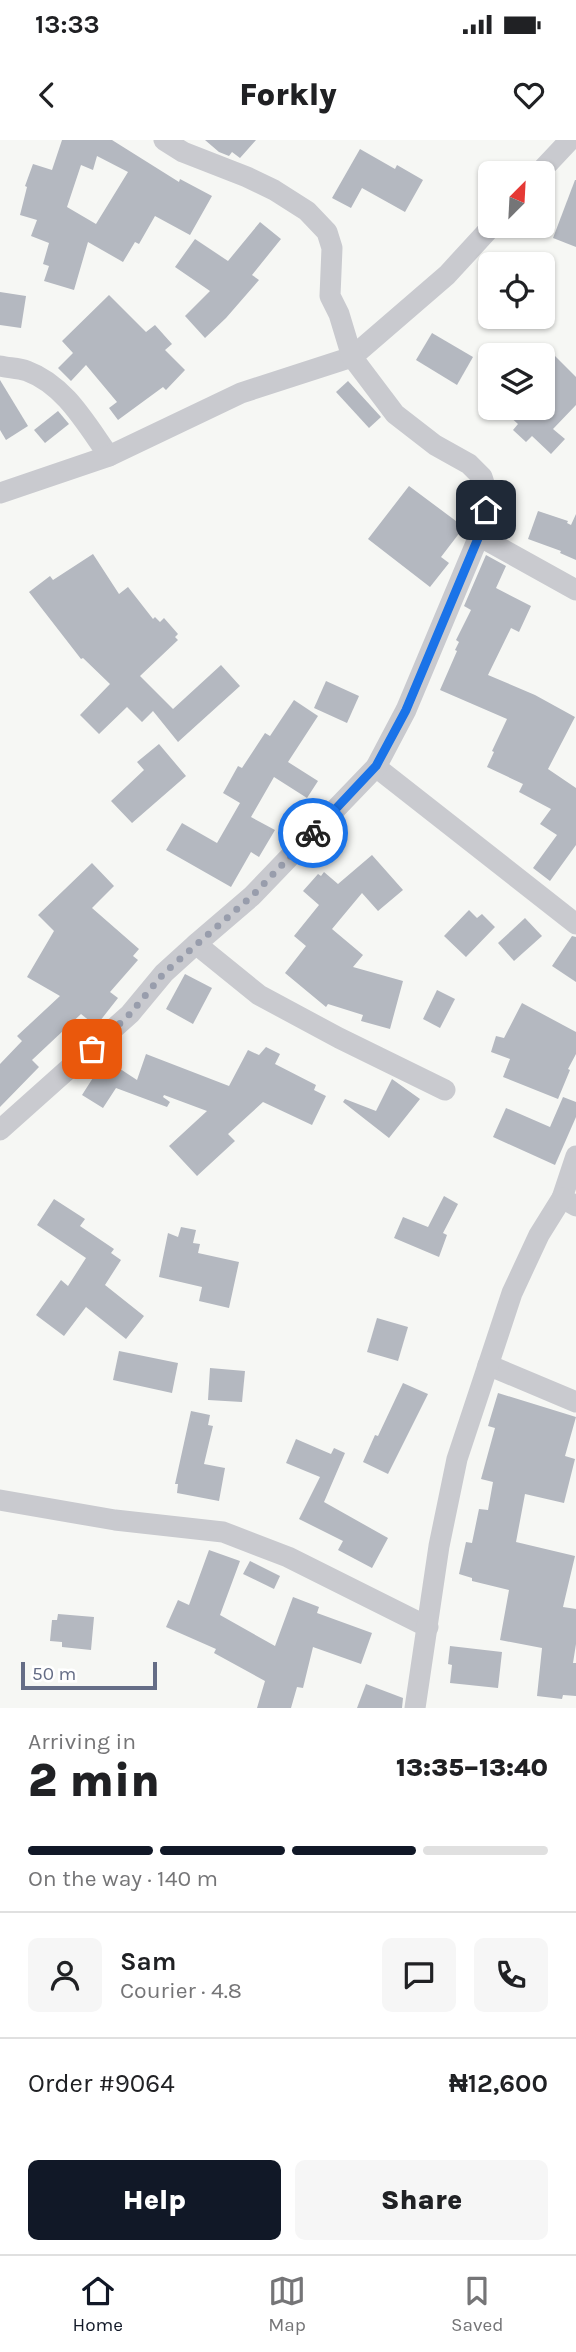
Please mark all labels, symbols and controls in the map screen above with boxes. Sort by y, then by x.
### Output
text: 13:33 [35,9,100,40]
icon: back [28,76,66,114]
text: Forkly [239,76,337,113]
icon: heart [510,76,548,114]
north arrow [478,161,555,238]
map controls [478,161,555,420]
button: locate [478,252,555,329]
button: layers [478,343,555,420]
pin [456,480,516,540]
icon: home [467,491,505,529]
courier [278,798,348,868]
icon: bike [294,814,332,852]
pin [62,1019,122,1079]
icon: bag [73,1030,111,1068]
scale bar [21,1659,158,1691]
text: 50 m [32,1663,76,1685]
text: Arriving in [28,1728,136,1755]
text: 13:35–13:40 [396,1752,548,1783]
text: 2 min [28,1754,160,1808]
text: On the way · 140 m [28,1865,218,1892]
button: person [28,1938,102,2012]
button: chat [382,1938,456,2012]
button: phone [474,1938,548,2012]
text: Sam [120,1946,176,1977]
text: Courier · 4.8 [120,1977,242,2004]
text: Order #9064 [28,2068,175,2099]
text: ₦12,600 [449,2068,548,2099]
button: Help [28,2160,281,2240]
button: Share [295,2160,548,2240]
tab: Home [72,2272,123,2336]
tab: Map [268,2272,306,2336]
tab: Saved [451,2272,504,2336]

